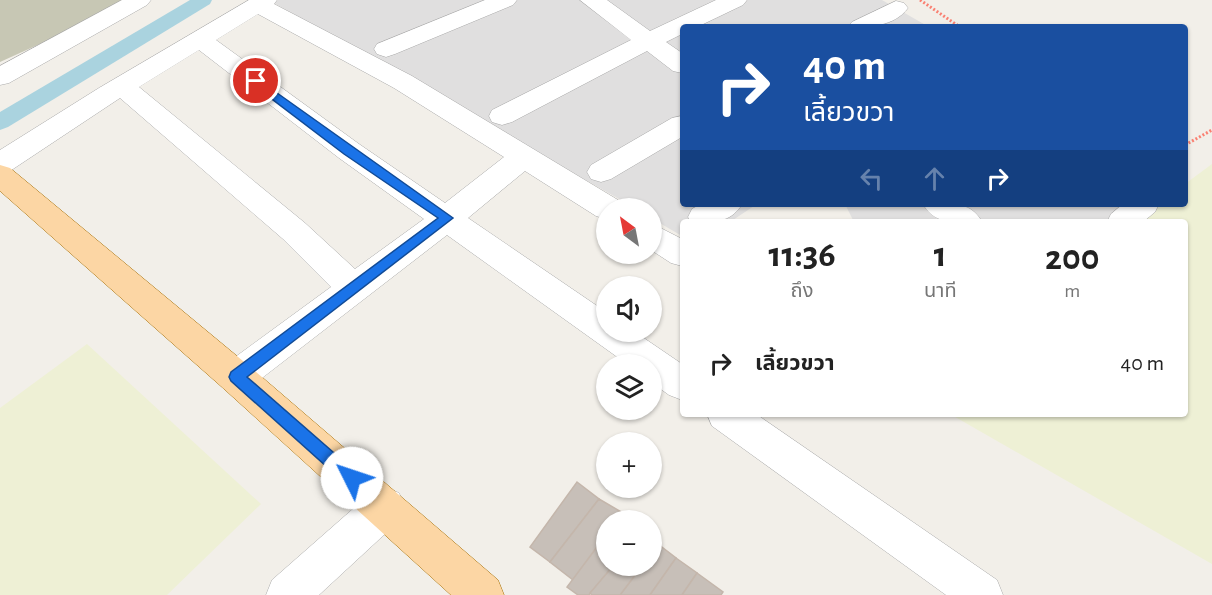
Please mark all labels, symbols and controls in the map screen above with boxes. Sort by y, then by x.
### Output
text: 40 m [803,45,886,87]
icon: right [704,48,782,126]
pin [230,55,281,106]
icon: arrive [239,64,272,97]
text: เลี้ยวขวา [803,99,894,126]
icon: left [855,162,888,195]
icon: ahead [918,162,951,195]
icon: right [981,162,1014,195]
north arrow [596,198,662,264]
map controls [596,198,662,576]
text: 11:36 [768,237,836,273]
text: 1 [934,237,947,273]
text: 200 [1045,240,1100,276]
button: sound [596,276,662,342]
text: ถึง [791,281,813,301]
text: นาที [924,281,957,301]
text: m [1064,281,1080,301]
icon: right [704,347,737,380]
text: เลี้ยวขวา [755,352,835,374]
text: 40 m [1121,352,1164,374]
button: layers [596,354,662,420]
button: + [596,432,662,498]
position arrow [320,446,384,510]
button: − [596,510,662,576]

